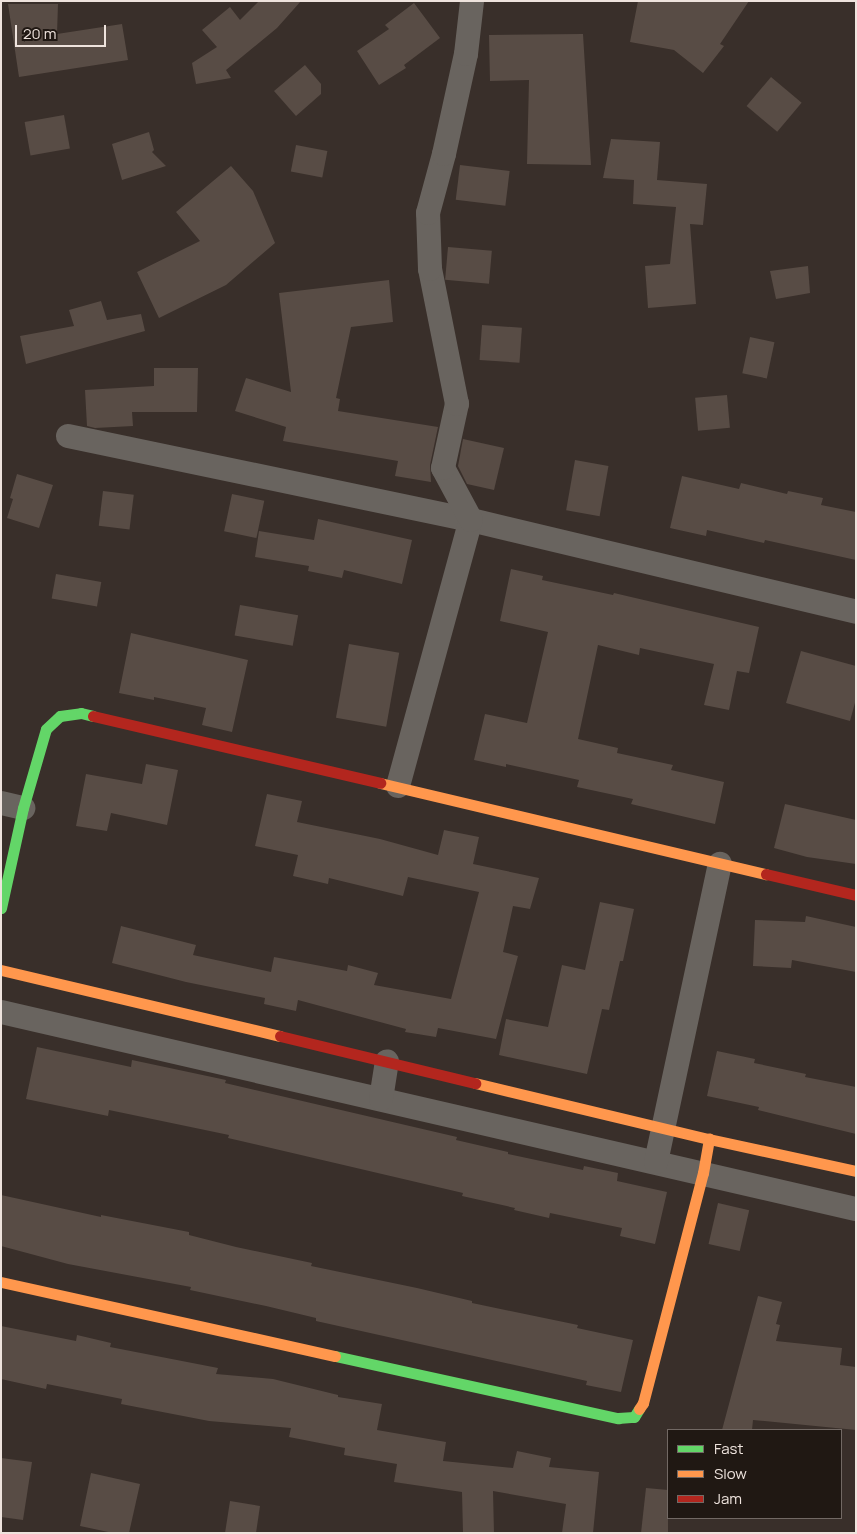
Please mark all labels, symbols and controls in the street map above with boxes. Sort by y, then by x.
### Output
scale bar [18,15,109,47]
text: 20 m [23,23,56,44]
legend [667,1429,842,1519]
text: Fast [714,1438,743,1459]
text: Slow [714,1463,747,1484]
text: Jam [714,1488,742,1509]

